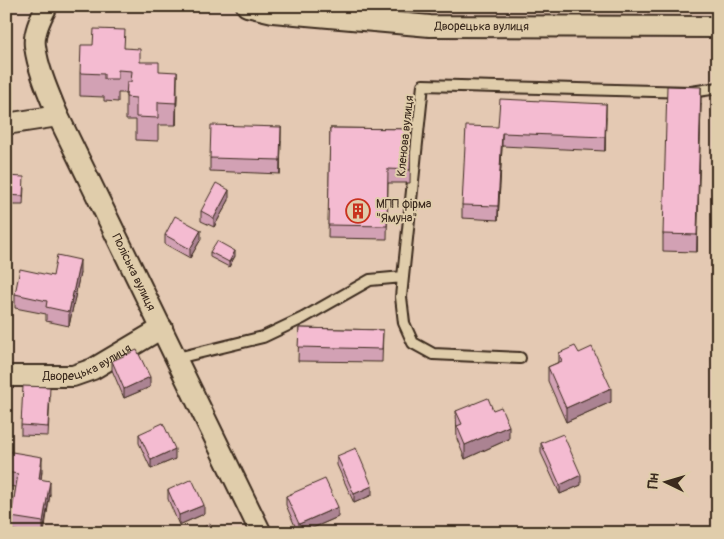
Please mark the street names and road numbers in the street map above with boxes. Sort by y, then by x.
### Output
street label: Дворецька вулиця [433,19,529,34]
street label: Кленова вулиця [394,94,417,177]
street label: Поліська вулиця [108,231,159,314]
street label: Дворецька вулиця [42,341,134,384]

